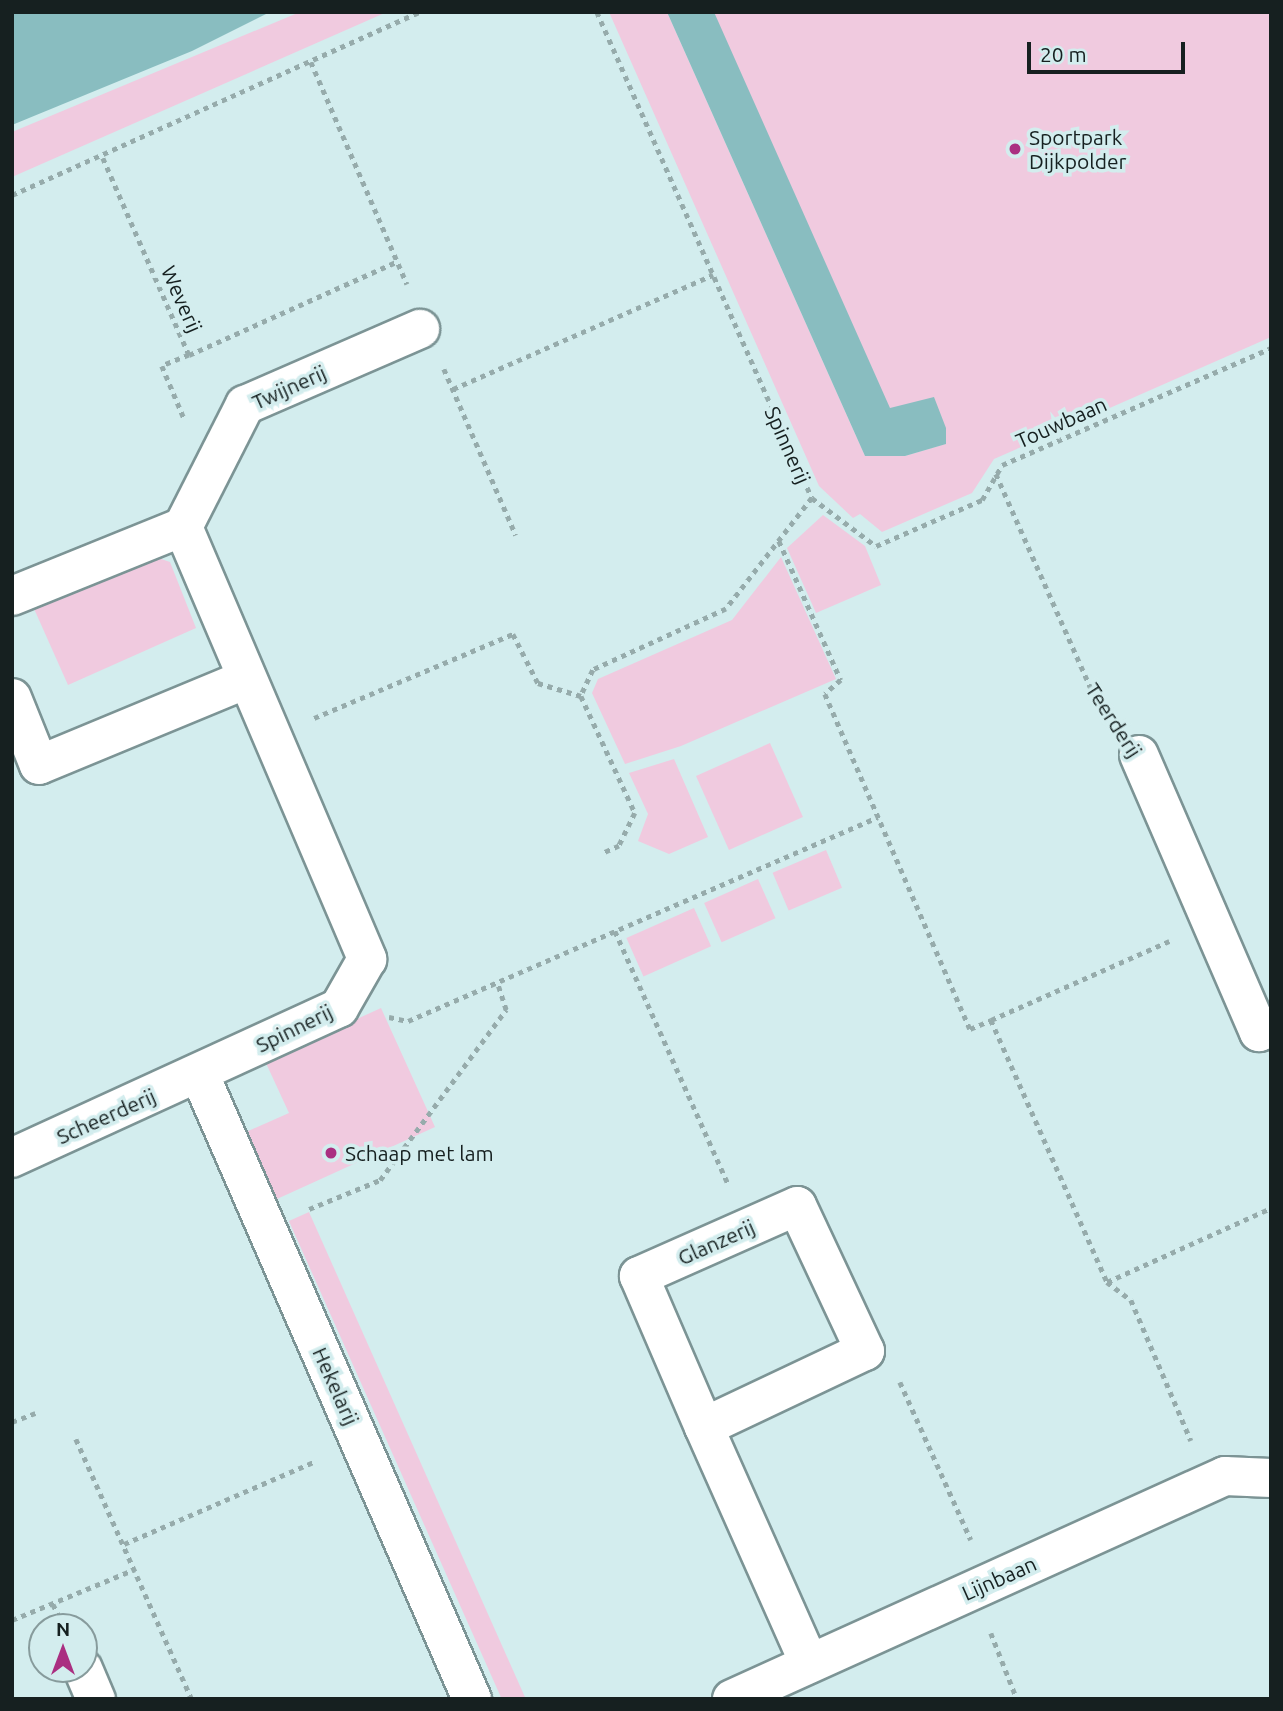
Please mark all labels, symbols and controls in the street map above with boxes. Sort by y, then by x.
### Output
scale bar [1031,28,1188,72]
text: 20 m [1040,42,1087,66]
place label: Sportpark Dijkpolder [1029,124,1127,174]
marker: Sportpark Dijkpolder [1007,141,1023,157]
street label: Weverij [156,262,208,336]
street label: Twijnerij [248,360,330,414]
street label: Touwbaan [1012,391,1110,453]
street label: Spinnerij [760,402,816,488]
street label: Teerderij [1081,678,1147,762]
street label: Spinnerij [252,999,336,1057]
street label: Scheerderij [52,1083,160,1149]
place label: Schaap met lam [345,1140,494,1166]
marker: Schaap met lam [323,1145,339,1161]
street label: Glanzerij [674,1214,758,1270]
street label: Hekelarij [308,1343,364,1429]
street label: Lijnbaan [958,1550,1040,1606]
north arrow [28,1613,98,1683]
text: N [56,1618,70,1640]

